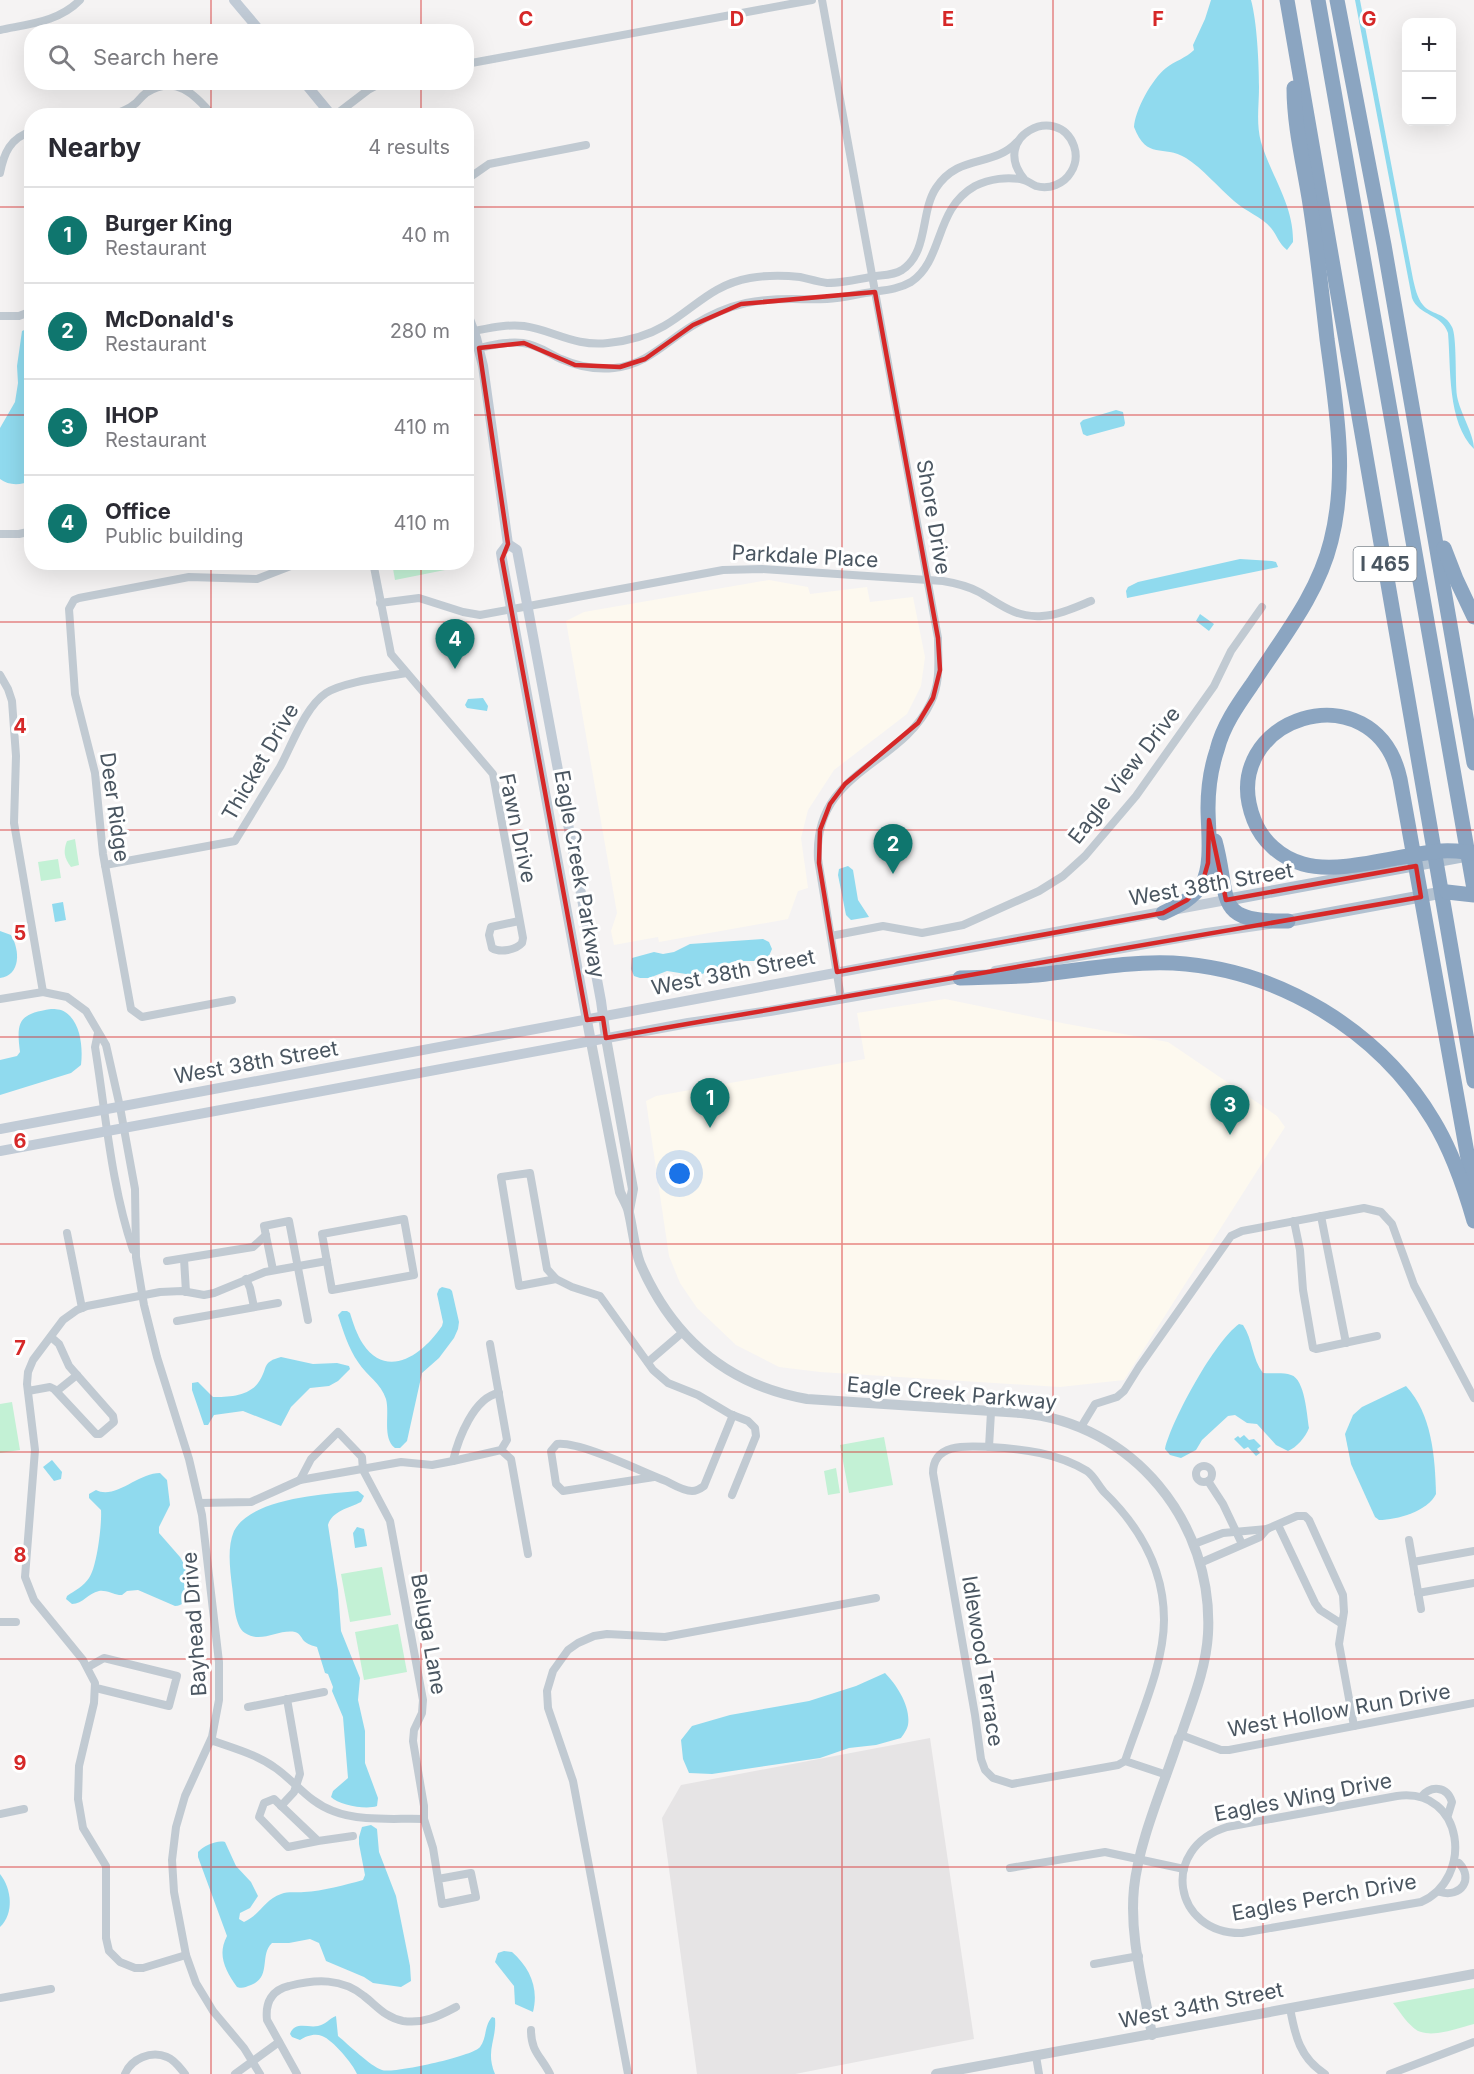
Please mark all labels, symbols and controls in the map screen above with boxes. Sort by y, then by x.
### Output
text: C [519,7,533,31]
text: D [730,7,744,31]
text: E [942,7,954,31]
text: F [1152,7,1164,31]
text: G [1361,7,1377,31]
map controls [1402,18,1456,126]
button: + [1402,18,1456,72]
search box [24,24,474,90]
icon: search [45,41,78,74]
text: Search here [93,44,219,70]
button: − [1402,72,1456,126]
text: Nearby [48,132,141,163]
text: 4 results [368,135,450,159]
text: Burger King [105,210,232,236]
text: 1 [63,223,72,247]
text: 40 m [401,223,450,247]
text: Restaurant [105,236,207,260]
text: McDonald's [105,306,234,332]
text: 2 [61,319,74,343]
text: 280 m [390,319,450,343]
text: Restaurant [105,332,207,356]
text: IHOP [105,402,159,428]
text: 3 [61,415,74,439]
text: 410 m [394,415,450,439]
text: Restaurant [105,428,207,452]
street label: Shore Drive [912,458,956,576]
text: Office [105,498,171,524]
text: 4 [61,511,74,535]
text: 410 m [394,511,450,535]
text: Public building [105,524,244,548]
street label: Parkdale Place [731,540,879,572]
road number: I 465 [1354,547,1416,581]
pin: 4 [436,620,474,669]
street label: Thicket Drive [216,699,304,825]
street label: Eagle View Drive [1063,701,1185,849]
text: 4 [13,714,27,738]
street label: Deer Ridge [95,751,135,863]
street label: Eagle Creek Parkway [549,768,611,980]
street label: Fawn Drive [494,771,542,885]
pin: 2 [874,824,912,874]
street label: West 38th Street [1127,857,1295,911]
text: 5 [14,921,26,945]
street label: West 38th Street [649,944,817,1000]
street label: West 38th Street [172,1035,340,1089]
pin: 1 [690,1078,730,1128]
pin: 3 [1210,1086,1250,1135]
text: 6 [14,1129,27,1153]
your location [665,1159,694,1188]
text: 7 [14,1336,26,1360]
street label: Eagle Creek Parkway [846,1371,1058,1415]
text: 8 [13,1543,27,1567]
street label: Bayhead Drive [176,1551,212,1697]
street label: Beluga Lane [406,1572,452,1696]
street label: Idlewood Terrace [957,1574,1009,1748]
street label: West Hollow Run Drive [1226,1678,1452,1742]
text: 9 [14,1751,27,1775]
street label: Eagles Wing Drive [1212,1767,1394,1827]
street label: Eagles Perch Drive [1230,1868,1418,1926]
street label: West 34th Street [1117,1977,1285,2033]

